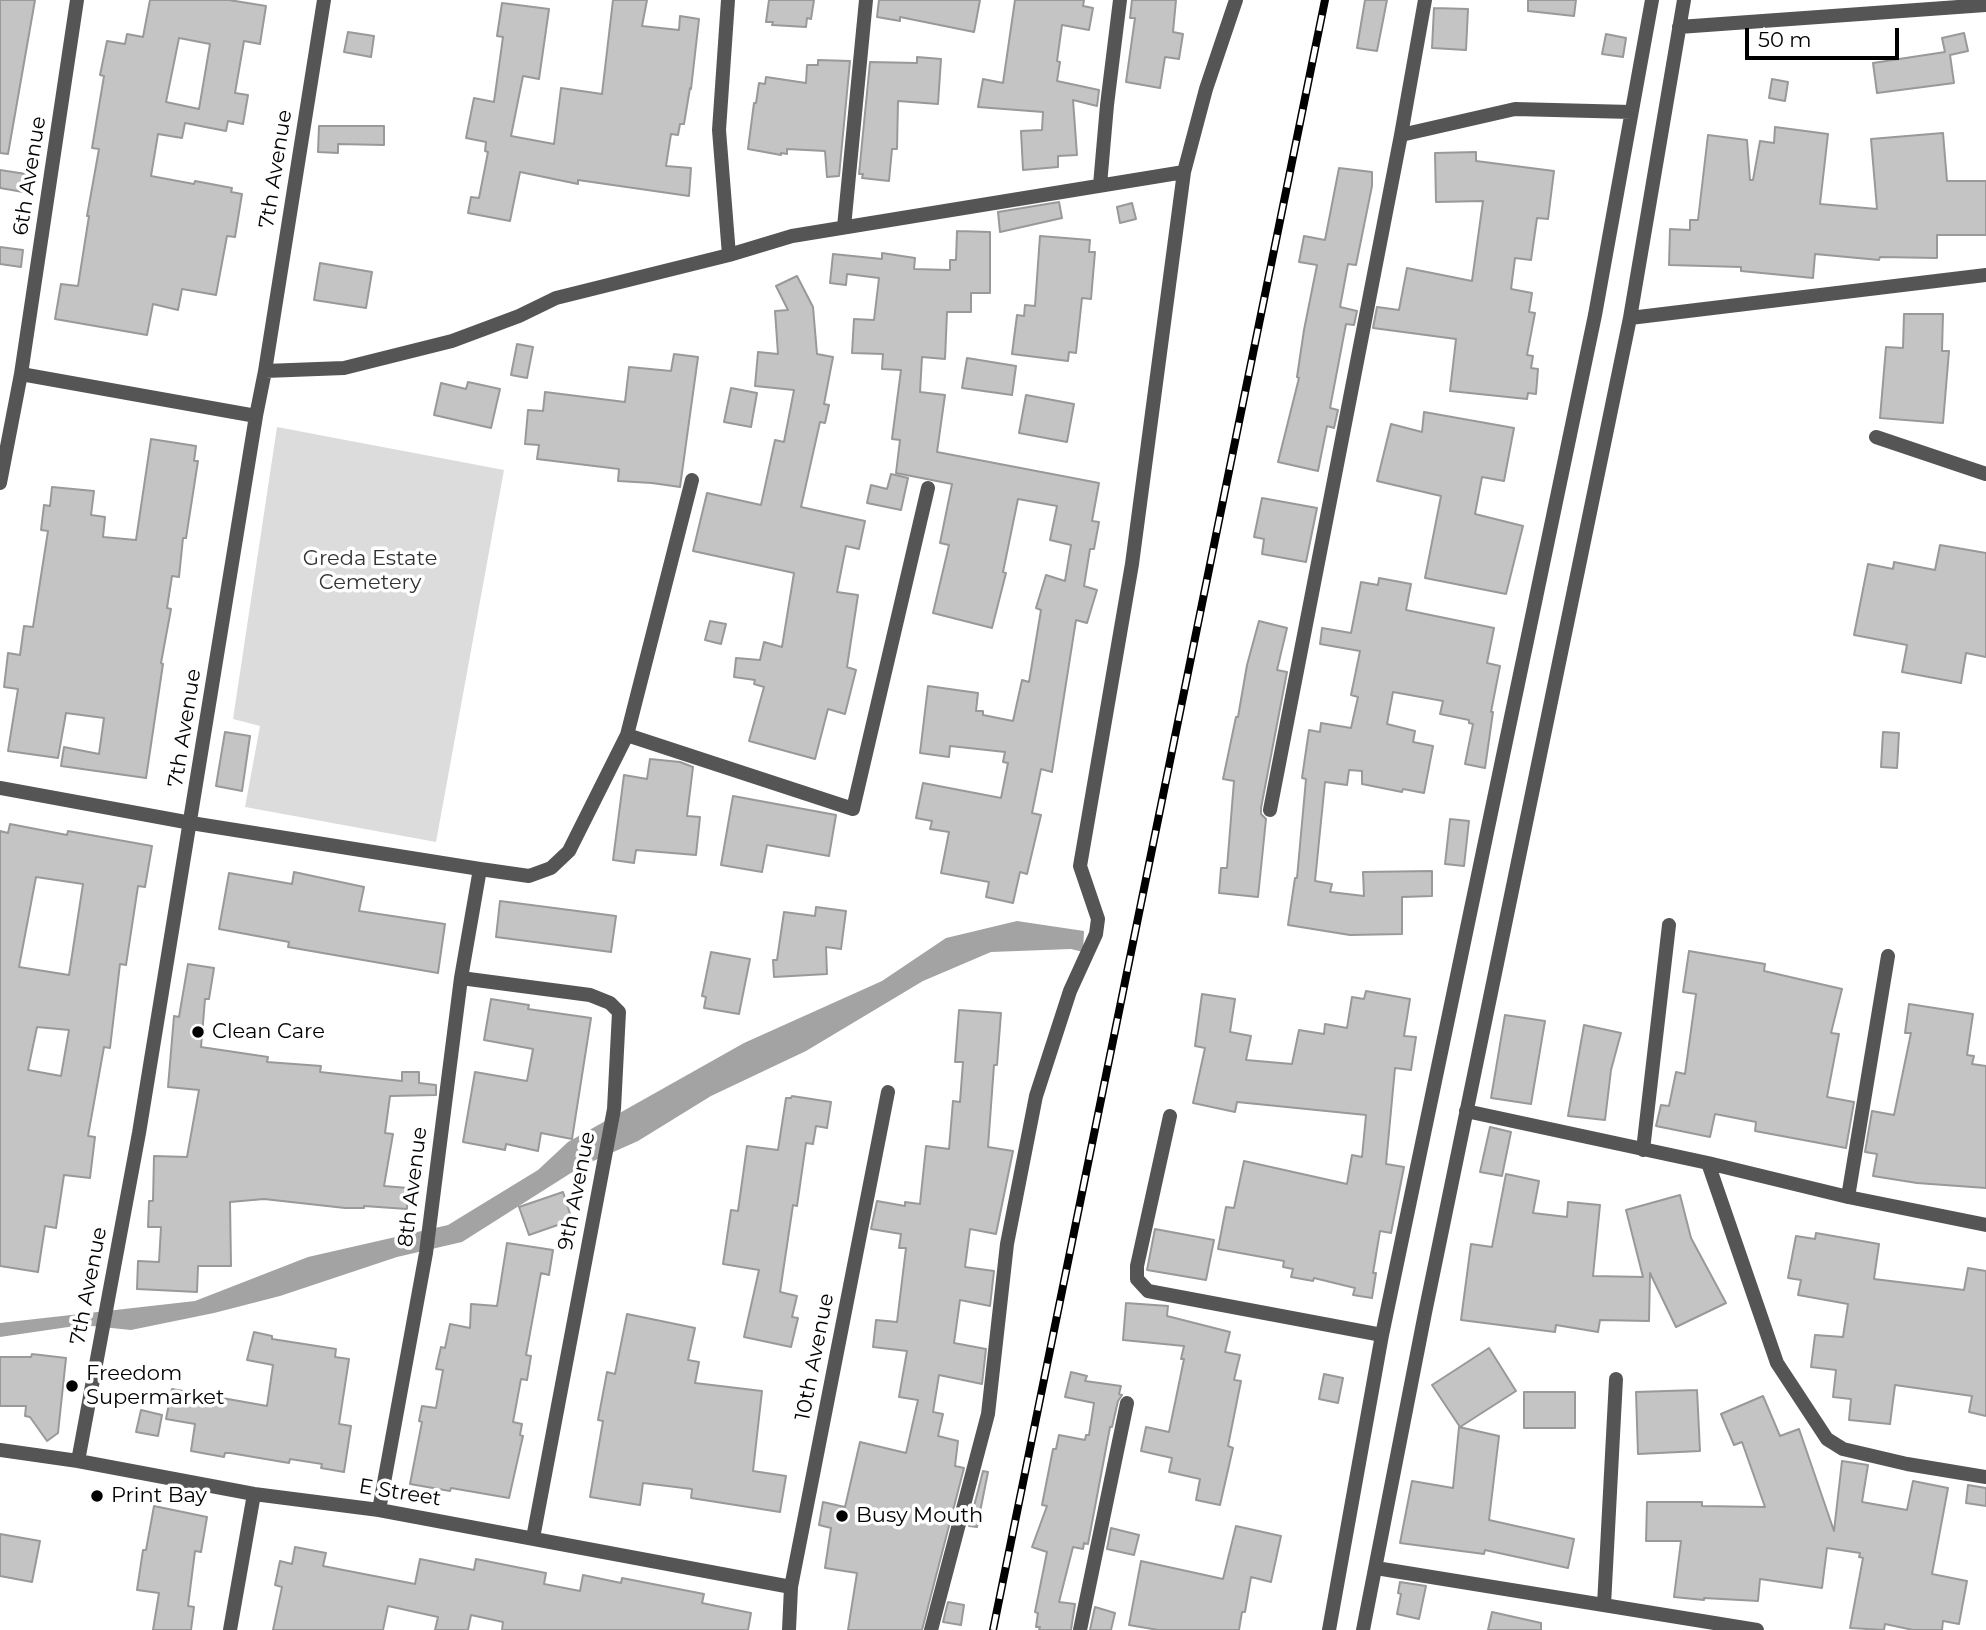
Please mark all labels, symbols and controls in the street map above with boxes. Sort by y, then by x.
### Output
scale bar [1748,14,1902,58]
text: 50 m [1758,27,1812,52]
street label: 7th Avenue [254,108,298,230]
street label: 6th Avenue [8,115,52,237]
park label: Greda Estate Cemetery [303,546,437,596]
street label: 7th Avenue [163,667,207,789]
place label: Clean Care [212,1019,325,1045]
marker: Clean Care [190,1024,206,1040]
street label: 8th Avenue [393,1125,433,1249]
street label: 9th Avenue [553,1129,601,1253]
street label: 7th Avenue [65,1225,113,1347]
street label: 10th Avenue [790,1291,840,1423]
place label: Freedom Supermarket [86,1361,224,1411]
marker: Freedom Supermarket [64,1378,80,1394]
street label: E Street [357,1474,443,1512]
place label: Print Bay [111,1483,207,1509]
marker: Print Bay [89,1488,105,1504]
place label: Busy Mouth [856,1503,983,1529]
marker: Busy Mouth [834,1508,850,1524]

